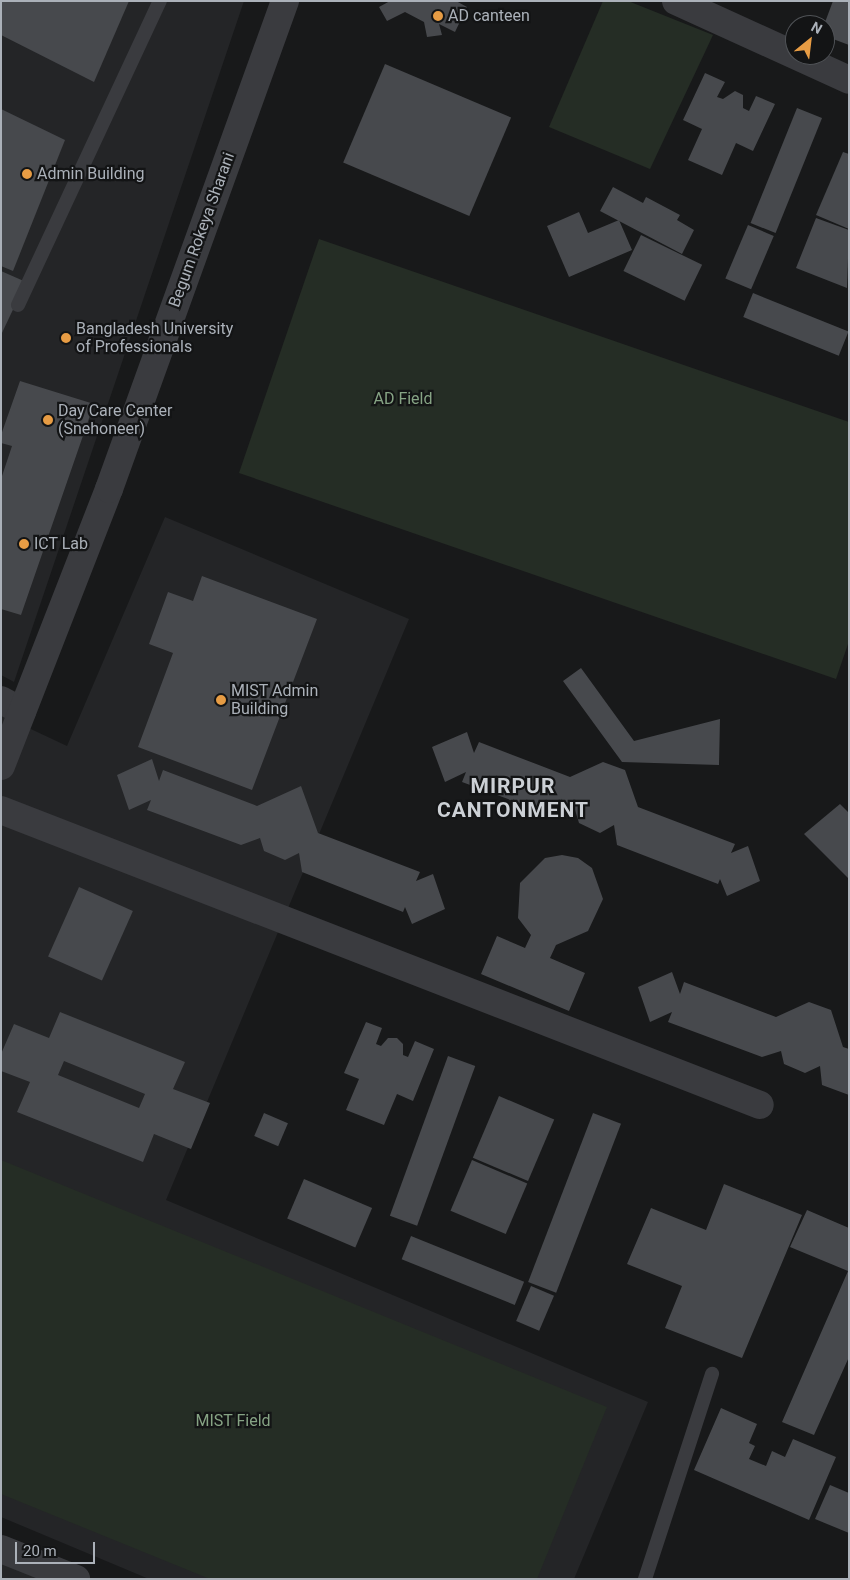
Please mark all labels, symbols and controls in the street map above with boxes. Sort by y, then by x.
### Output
place label: AD canteen [448,6,530,26]
marker: AD canteen [432,10,444,22]
north arrow [785,15,835,65]
text: N [809,18,825,37]
street label: Begum Rokeya Sharani [165,150,239,310]
place label: Admin Building [37,164,144,184]
marker: Admin Building [21,168,33,180]
place label: Bangladesh University of Professionals [76,319,233,357]
marker: Bangladesh University of Professionals [60,332,72,344]
park label: AD Field [373,389,433,409]
place label: Day Care Center (Snehoneer) [58,401,172,439]
marker: Day Care Center (Snehoneer) [42,414,54,426]
place label: ICT Lab [34,534,88,554]
marker: ICT Lab [18,538,30,550]
place label: MIST Admin Building [231,681,319,719]
marker: MIST Admin Building [215,694,227,706]
district label: MIRPUR CANTONMENT [436,773,590,823]
park label: MIST Field [195,1411,271,1431]
scale bar [18,1532,98,1564]
text: 20 m [23,1542,57,1560]

